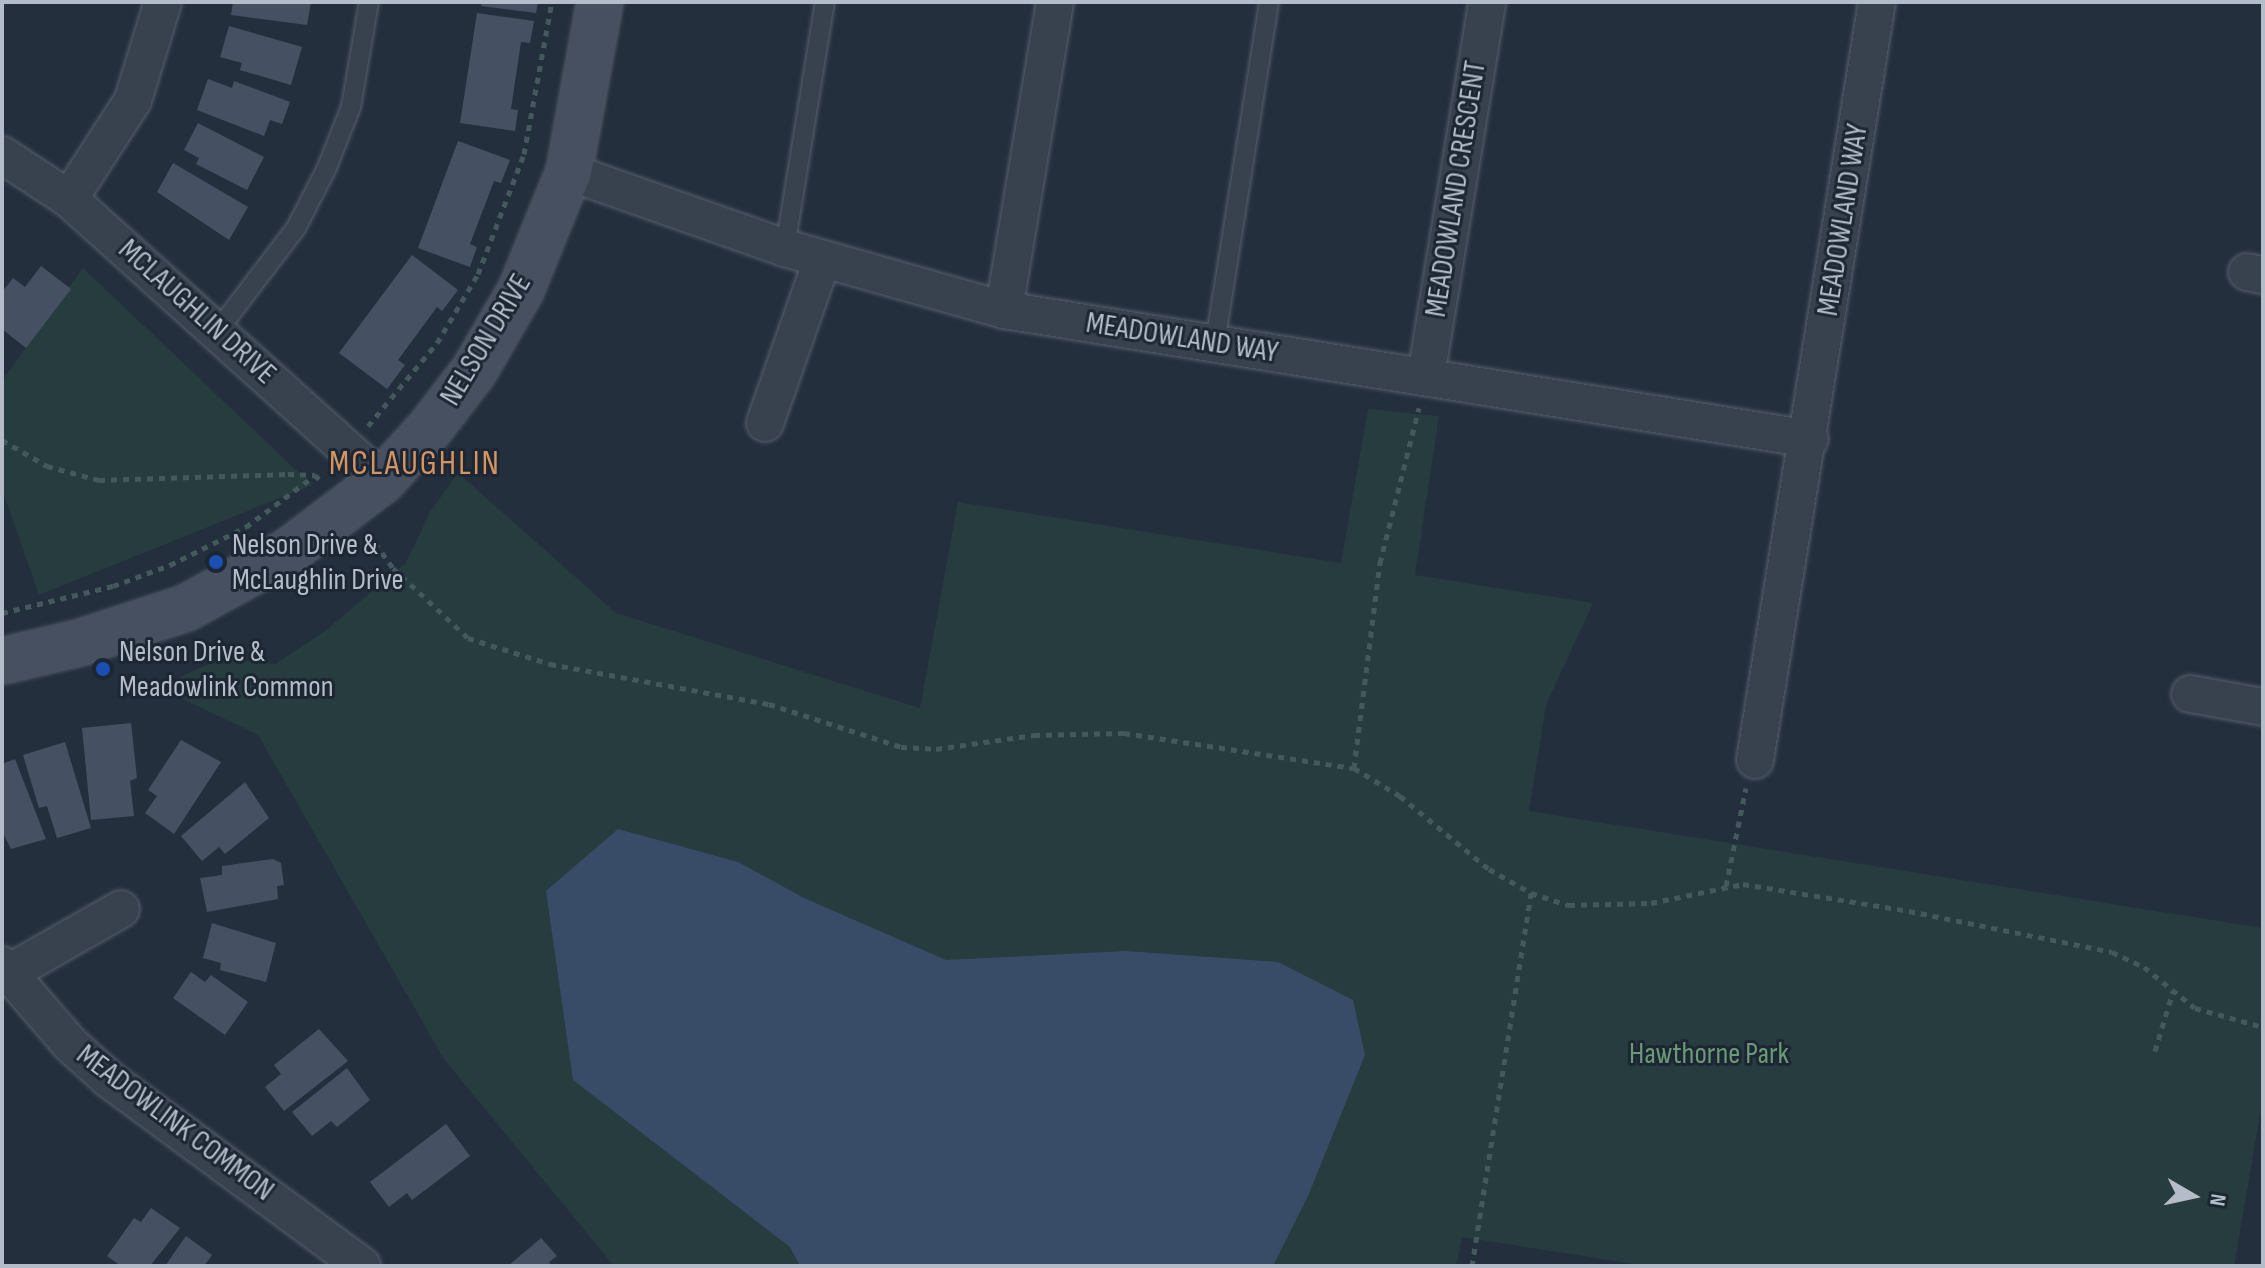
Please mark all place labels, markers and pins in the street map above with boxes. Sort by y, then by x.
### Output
place label: Nelson Drive & McLaughlin Drive [232,527,404,598]
marker: Nelson Drive & McLaughlin Drive [207,553,225,571]
place label: Nelson Drive & Meadowlink Common [119,634,333,704]
marker: Nelson Drive & Meadowlink Common [94,660,112,678]

